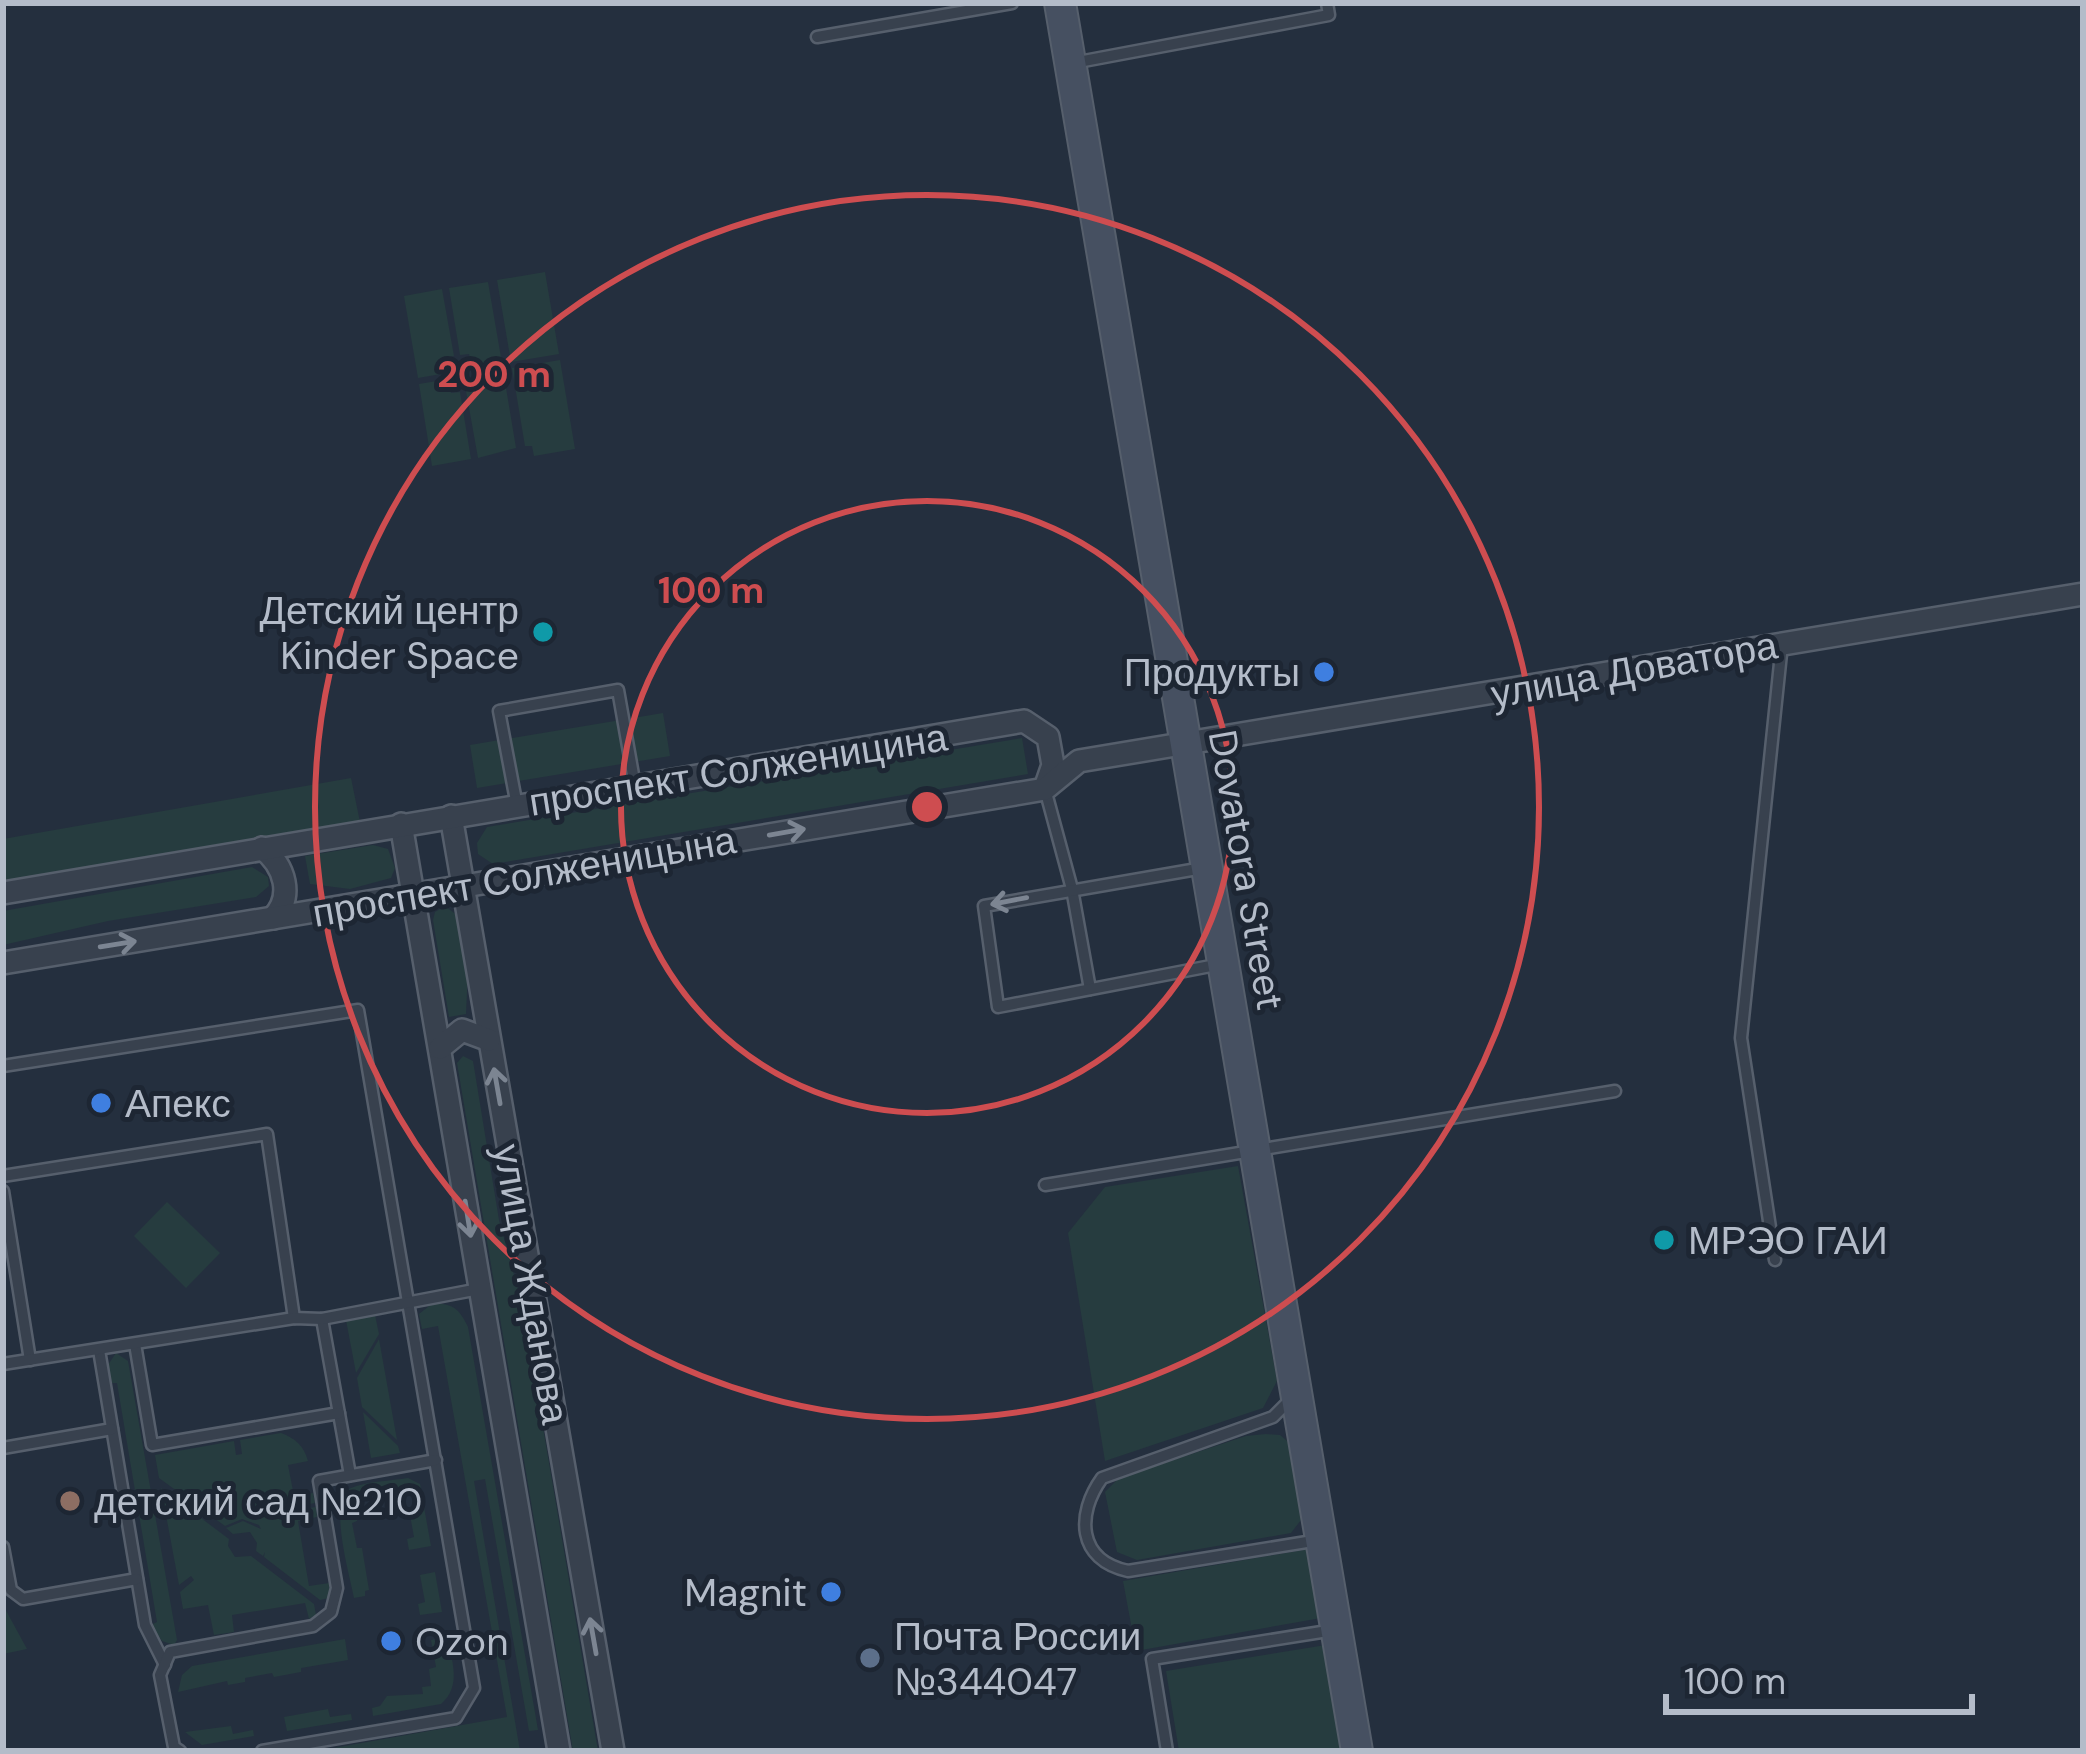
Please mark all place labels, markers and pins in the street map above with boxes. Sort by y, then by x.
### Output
place label: Детский центр Kinder Space [260,585,519,681]
marker: Детский центр Kinder Space [530,619,556,645]
place label: Продукты [1124,647,1300,698]
marker: Продукты [1311,659,1337,685]
centre of rings [906,786,948,828]
place label: Апекс [125,1078,231,1129]
marker: Апекс [88,1090,114,1116]
place label: МРЭО ГАИ [1688,1215,1888,1266]
marker: МРЭО ГАИ [1651,1227,1677,1253]
place label: детский сад №210 [94,1476,423,1527]
marker: детский сад №210 [57,1488,83,1514]
place label: Magnit [684,1567,807,1618]
marker: Magnit [818,1579,844,1605]
place label: Почта России №344047 [894,1611,1141,1707]
place label: Ozon [415,1616,509,1667]
marker: Ozon [378,1628,404,1654]
marker: Почта России №344047 [857,1645,883,1671]

